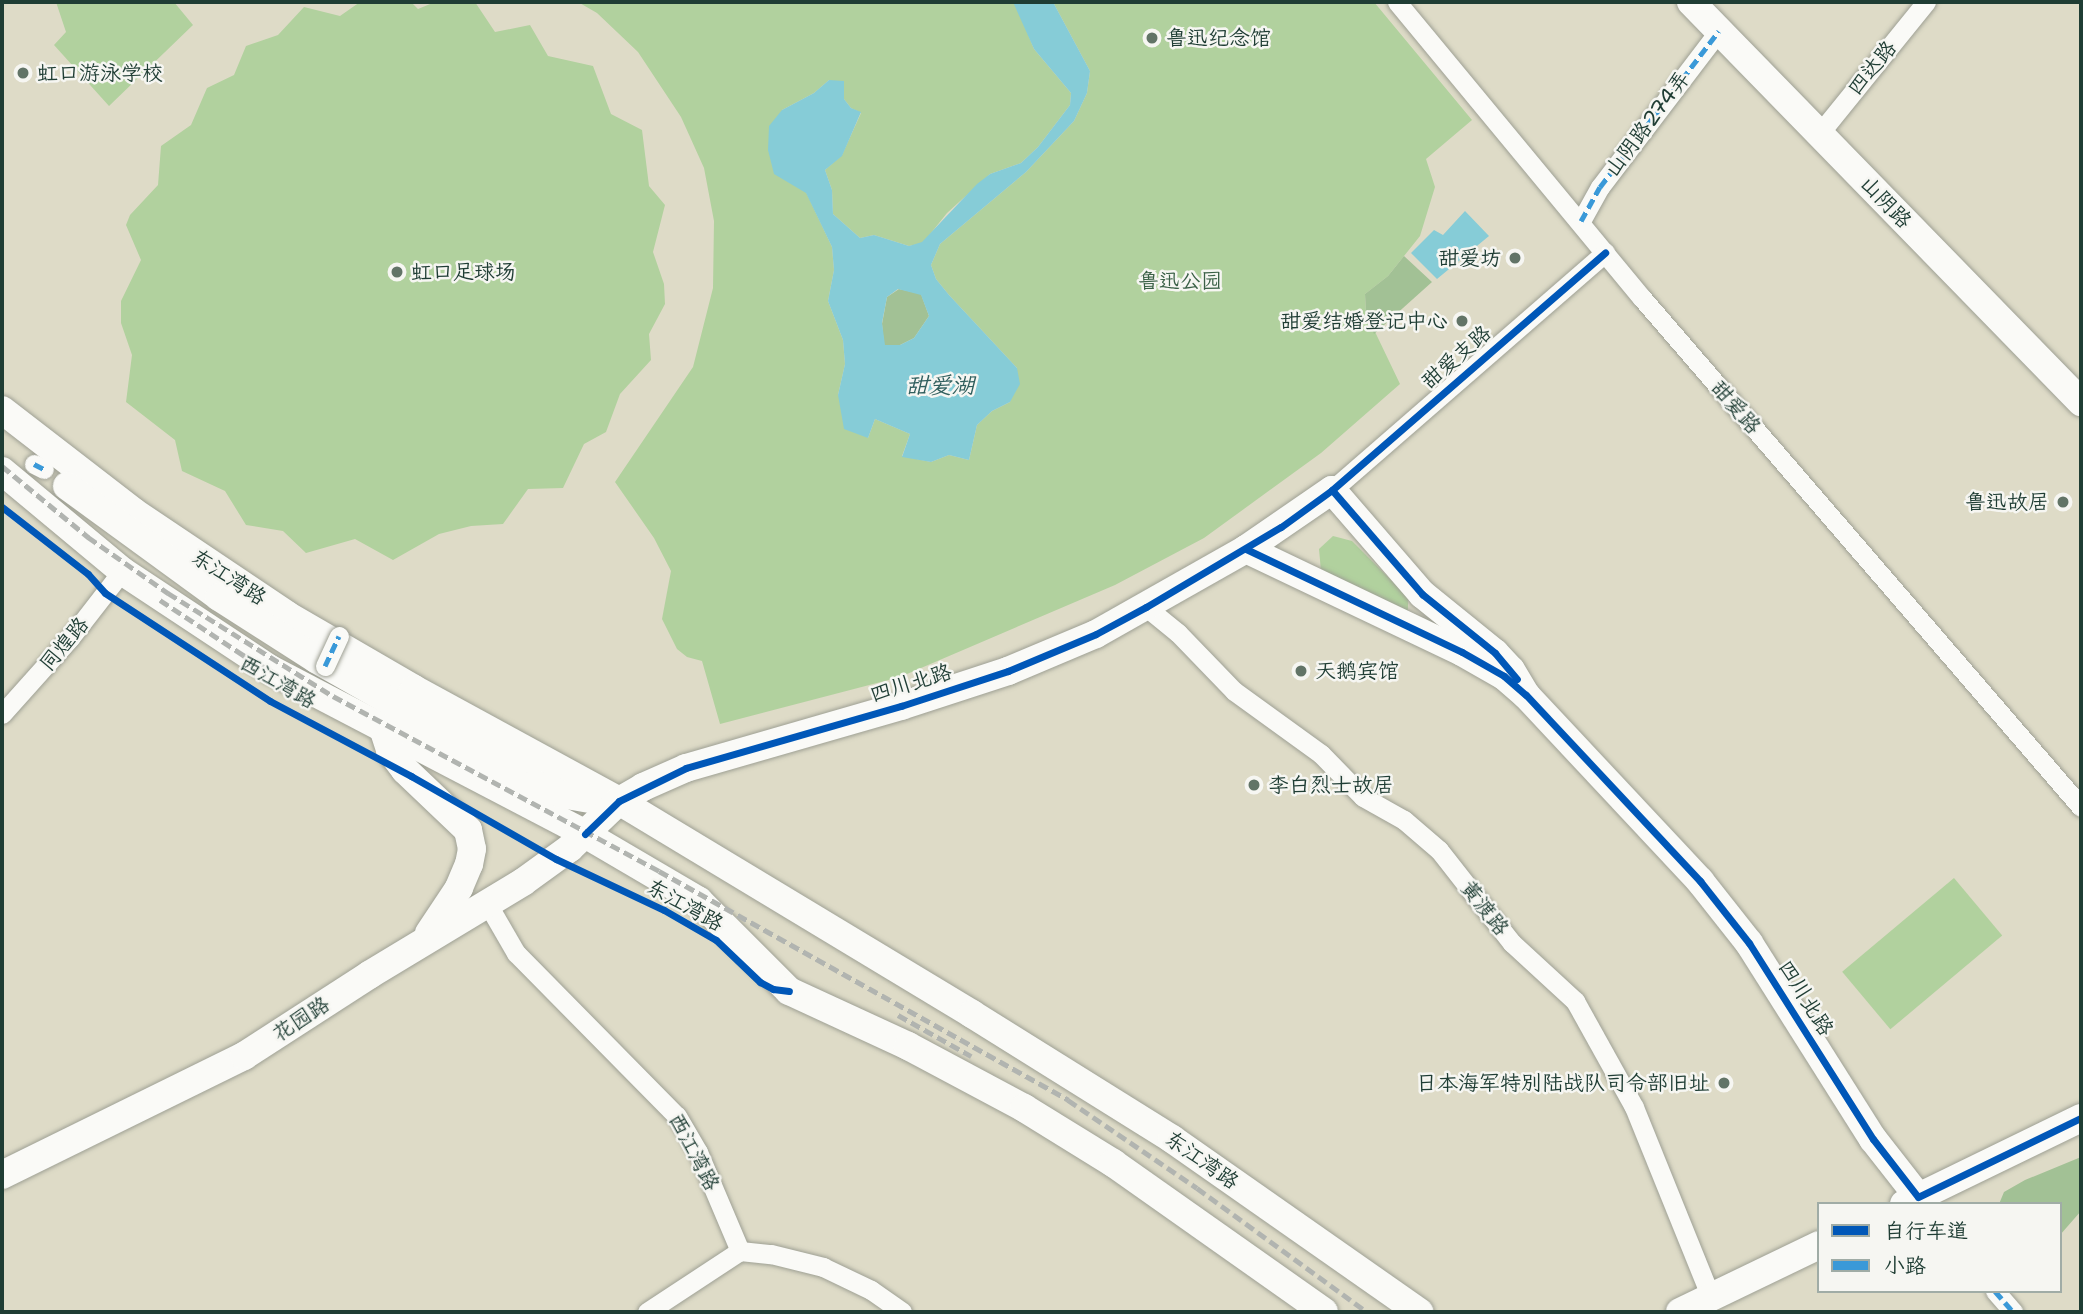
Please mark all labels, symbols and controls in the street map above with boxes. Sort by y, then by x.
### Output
place label: 鲁迅纪念馆 [1166,25,1271,51]
marker: 鲁迅纪念馆 [1144,30,1160,46]
street label: 四达路 [1842,36,1902,100]
place label: 虹口游泳学校 [37,60,163,86]
marker: 虹口游泳学校 [15,65,31,81]
street label: 山阴路274弄 [1599,66,1695,182]
street label: 山阴路 [1855,171,1917,233]
place label: 甜爱坊 [1438,245,1501,271]
marker: 甜爱坊 [1507,250,1523,266]
place label: 虹口足球场 [411,259,516,285]
marker: 虹口足球场 [389,264,405,280]
park label: 鲁迅公园 [1138,268,1222,294]
place label: 甜爱结婚登记中心 [1280,308,1448,334]
marker: 甜爱结婚登记中心 [1454,313,1470,329]
street label: 甜爱支路 [1416,320,1496,394]
water label: 甜爱湖 [906,371,974,399]
street label: 甜爱路 [1706,375,1766,439]
place label: 鲁迅故居 [1965,489,2049,515]
marker: 鲁迅故居 [2055,494,2071,510]
street label: 东江湾路 [187,544,271,610]
street label: 同煌路 [34,612,94,676]
street label: 西江湾路 [235,650,321,714]
place label: 天鹅宾馆 [1315,658,1399,684]
street label: 四川北路 [867,659,955,707]
marker: 天鹅宾馆 [1293,663,1309,679]
place label: 李白烈士故居 [1268,772,1394,798]
marker: 李白烈士故居 [1246,777,1262,793]
street label: 东江湾路 [642,874,728,936]
street label: 黄渡路 [1456,875,1514,941]
street label: 四川北路 [1773,956,1839,1040]
street label: 花园路 [268,991,334,1047]
place label: 日本海军特别陆战队司令部旧址 [1416,1070,1710,1096]
marker: 日本海军特别陆战队司令部旧址 [1716,1075,1732,1091]
street label: 西江湾路 [663,1109,725,1195]
street label: 东江湾路 [1160,1126,1244,1194]
legend [1817,1202,2062,1293]
text: 自行车道 [1884,1217,1968,1245]
text: 小路 [1884,1252,1926,1280]

